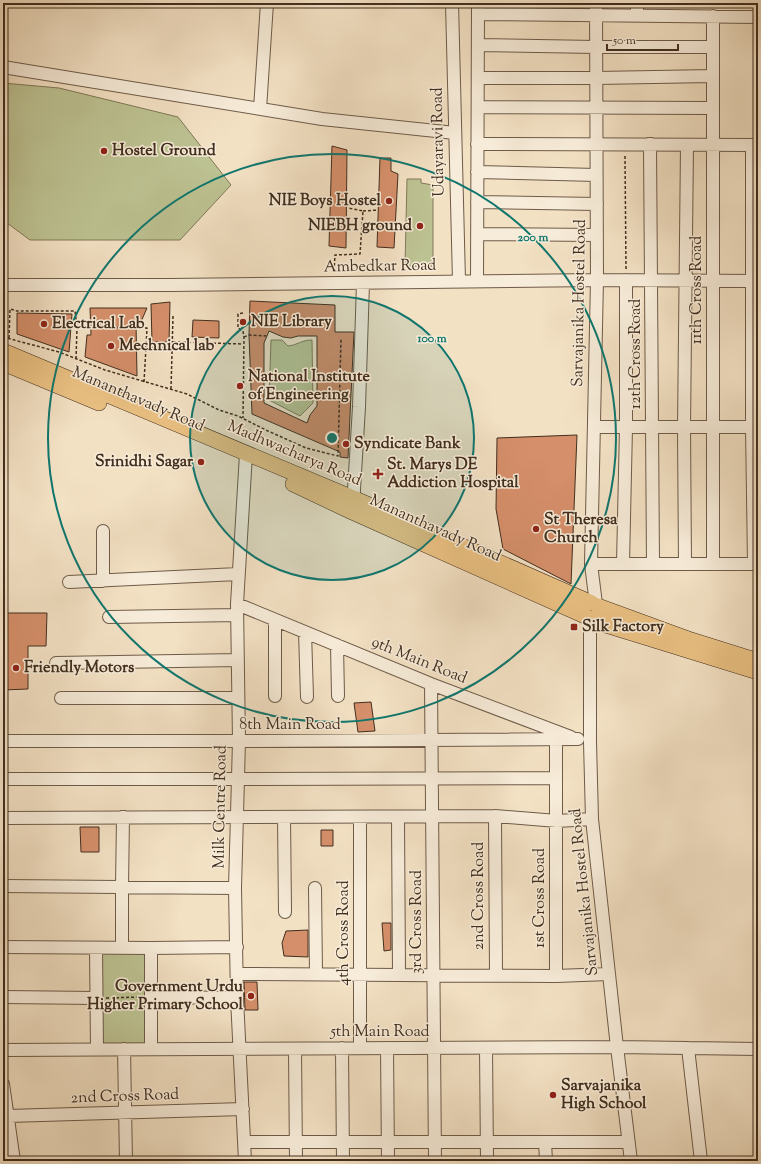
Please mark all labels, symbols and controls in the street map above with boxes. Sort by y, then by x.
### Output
scale bar [607,26,678,52]
text: 50 m [612,32,636,50]
street label: Udayaravi Road [427,87,451,197]
place label: Hostel Ground [112,140,217,163]
marker: Hostel Ground [99,146,109,156]
place label: NIE Boys Hostel [269,190,382,213]
marker: NIE Boys Hostel [384,196,394,206]
place label: NIEBH ground [308,215,413,238]
street label: Sarvajanika Hostel Road [567,219,593,387]
marker: NIEBH ground [415,221,425,231]
text: 200 m [518,229,548,247]
street label: 11th Cross Road [686,236,709,344]
street label: Ambedkar Road [323,255,437,279]
street label: 12th Cross Road [625,299,648,409]
place label: NIE Library [251,311,332,334]
place label: Electrical Lab [52,313,145,336]
marker: NIE Library [238,317,248,327]
marker: Electrical Lab [39,319,49,329]
text: 100 m [416,330,447,348]
place label: Mechnical lab [119,335,215,358]
marker: Mechnical lab [106,341,116,351]
street label: Mananthavady Road [68,362,208,438]
place label: National Institute of Engineering [248,366,370,407]
marker: National Institute of Engineering [235,381,245,391]
street label: Madhwacharya Road [223,415,365,493]
centre of rings [325,431,339,445]
place label: Syndicate Bank [354,433,461,456]
marker: Syndicate Bank [341,439,351,449]
place label: Srinidhi Sagar [95,451,194,474]
place label: St. Marys DE Addiction Hospital [387,454,519,495]
marker: Srinidhi Sagar [196,457,206,467]
marker: St. Marys DE Addiction Hospital [372,468,384,480]
street label: Mananthavady Road [365,490,505,568]
place label: St Theresa Church [544,509,618,550]
marker: St Theresa Church [531,524,541,534]
place label: Silk Factory [582,616,664,639]
marker: Silk Factory [569,622,579,632]
street label: 9th Main Road [368,631,470,691]
place label: Friendly Motors [24,657,134,680]
marker: Friendly Motors [11,663,21,673]
street label: 8th Main Road [239,714,341,737]
street label: Milk Centre Road [208,745,234,869]
street label: Sarvajanika Hostel Road [565,807,605,977]
street label: 2nd Cross Road [468,842,491,950]
street label: 1st Cross Road [529,848,552,948]
street label: 3rd Cross Road [406,870,429,974]
street label: 4th Cross Road [333,880,356,986]
place label: Government Urdu Higher Primary School [87,976,244,1017]
marker: Government Urdu Higher Primary School [246,991,256,1001]
street label: 5th Main Road [329,1021,430,1044]
place label: Sarvajanika High School [561,1075,647,1116]
street label: 2nd Cross Road [70,1084,180,1110]
marker: Sarvajanika High School [548,1090,558,1100]

